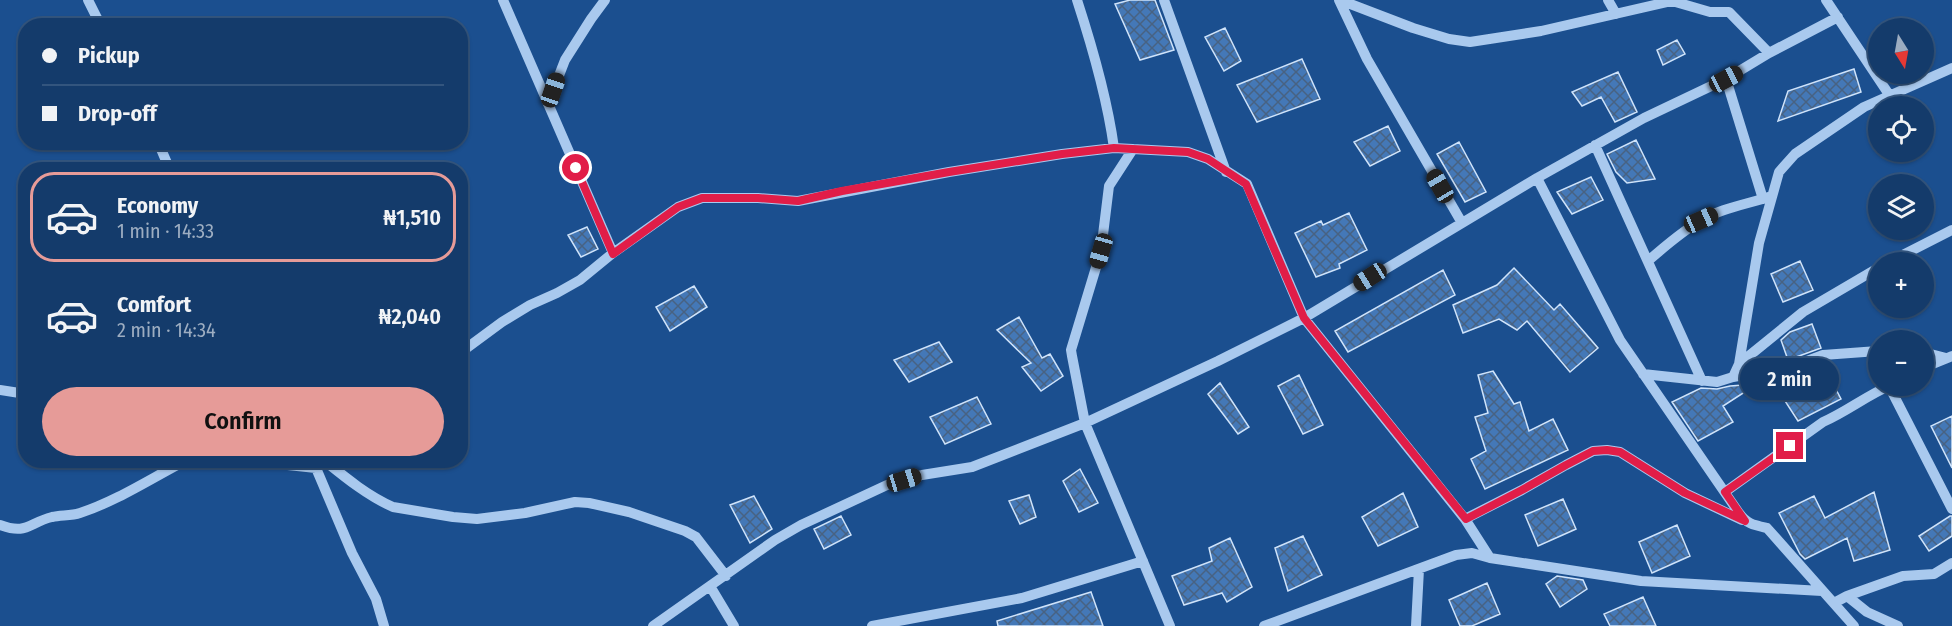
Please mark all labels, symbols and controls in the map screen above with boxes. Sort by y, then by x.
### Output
north arrow [1868,18,1934,84]
map controls [1868,18,1934,396]
text: Pickup [78,42,140,69]
car [1706,63,1746,95]
car [539,70,567,110]
button: locate [1868,96,1934,162]
text: Drop-off [78,100,157,127]
route start [562,154,589,181]
car [1423,166,1457,206]
button: layers [1868,174,1934,240]
icon: car [45,190,99,244]
text: Economy [117,192,198,219]
text: ₦1,510 [383,204,441,231]
car [1681,204,1721,236]
text: 1 min · 14:33 [117,219,214,243]
car [1087,231,1115,271]
button: + [1868,252,1934,318]
car [1350,260,1390,294]
icon: car [45,289,99,343]
text: Comfort [117,291,191,318]
text: ₦2,040 [378,303,441,330]
text: 2 min · 14:34 [117,318,216,342]
button: − [1868,330,1934,396]
callout: 2 min [1740,359,1840,401]
text: 2 min [1767,367,1812,391]
button: Confirm [42,387,444,456]
route end [1776,432,1803,459]
car [884,466,924,494]

